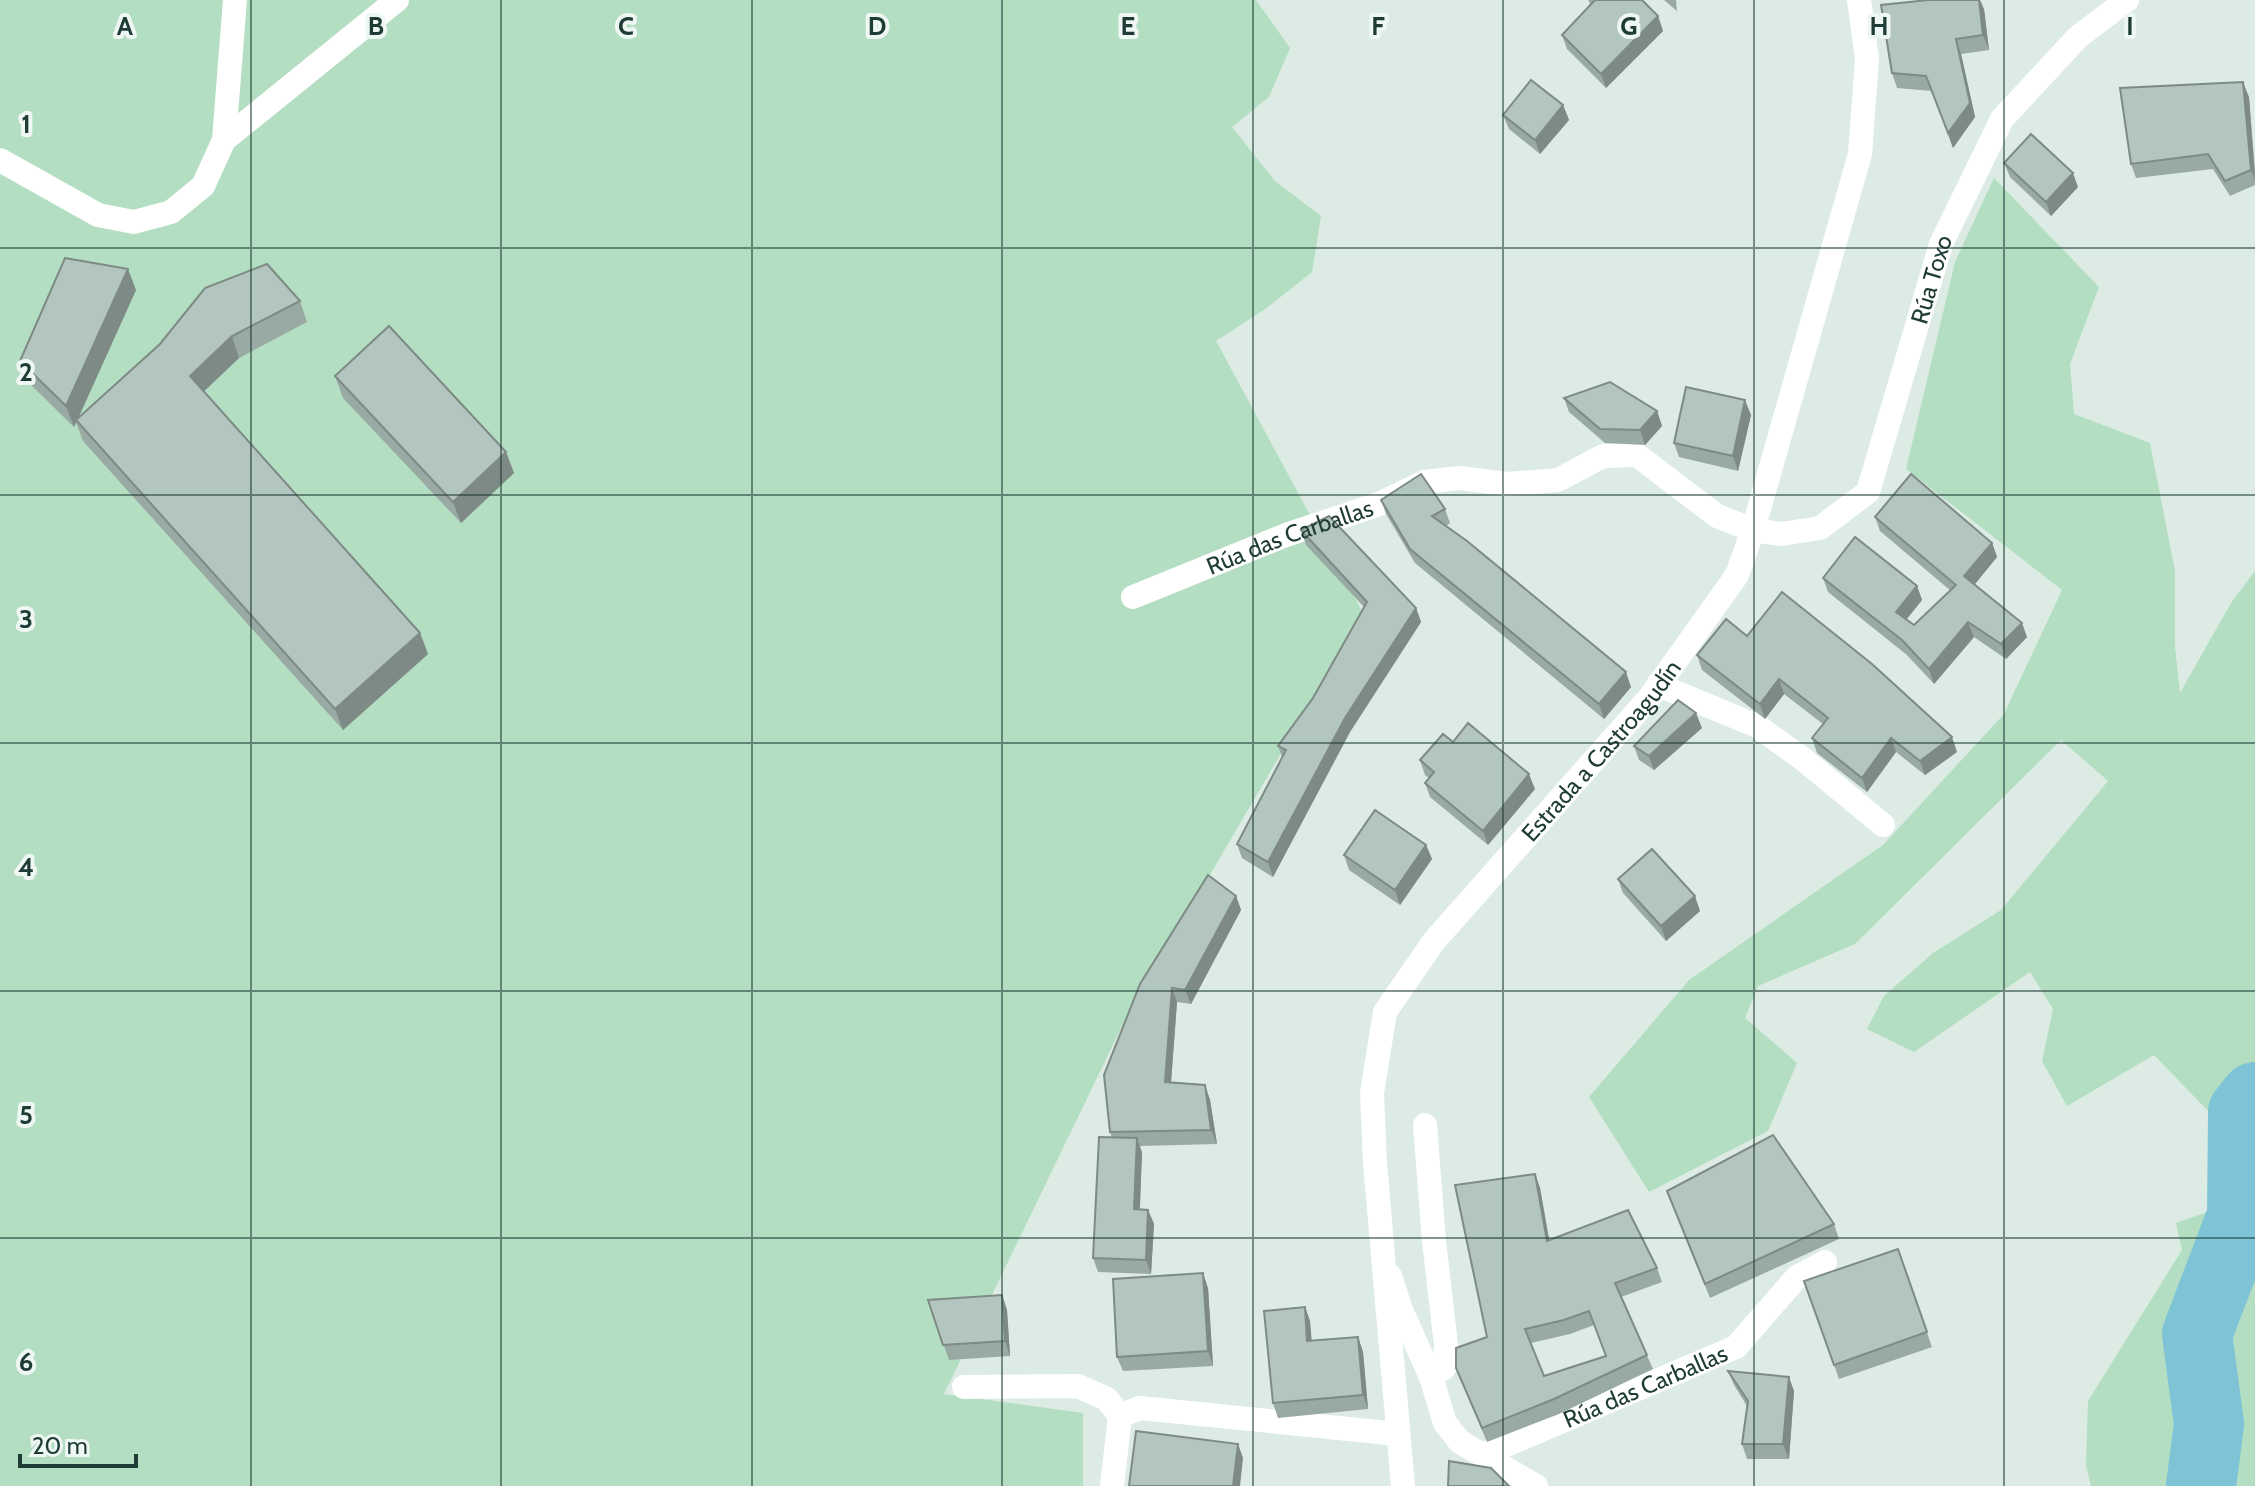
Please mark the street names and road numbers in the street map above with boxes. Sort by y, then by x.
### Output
street label: Rúa Toxo [1904,229,1958,327]
street label: Rúa das Carballas [1202,493,1377,580]
street label: Estrada a Castroagudín [1515,654,1687,847]
street label: Rúa das Carballas [1559,1338,1732,1434]

